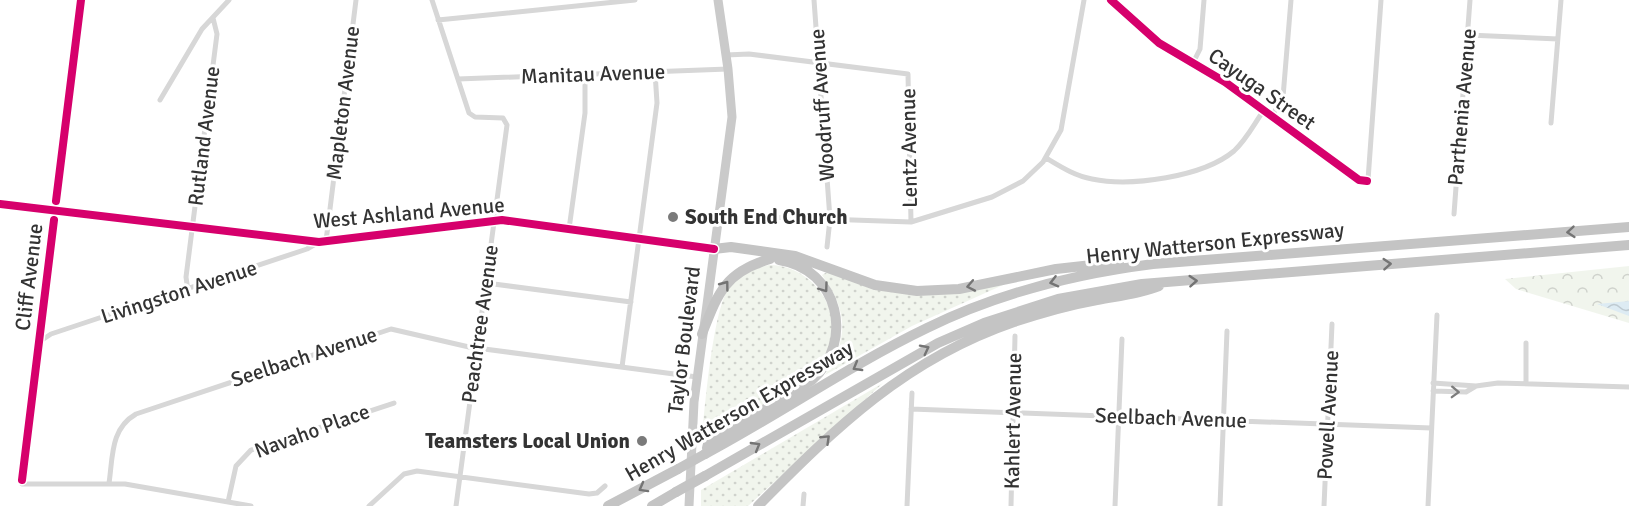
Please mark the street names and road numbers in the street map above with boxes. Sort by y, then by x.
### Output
street label: Mapleton Avenue [321,24,365,182]
street label: Parthenia Avenue [1442,27,1482,187]
street label: Woodruff Avenue [804,28,840,182]
street label: Cayuga Street [1203,42,1321,136]
street label: Manitau Avenue [520,58,666,90]
street label: Rutland Avenue [183,65,225,207]
street label: Lentz Avenue [895,88,923,208]
street label: West Ashland Avenue [312,192,506,234]
street label: Henry Watterson Expressway [1085,216,1345,269]
street label: Cliff Avenue [10,222,48,332]
street label: Peachtree Avenue [456,243,504,405]
street label: Livingston Avenue [98,255,260,329]
street label: Taylor Boulevard [662,265,706,415]
street label: Seelbach Avenue [228,321,380,393]
street label: Henry Watterson Expressway [620,335,858,487]
street label: Powell Avenue [1312,349,1344,481]
street label: Kahlert Avenue [999,352,1027,490]
street label: Navaho Place [251,398,373,464]
street label: Seelbach Avenue [1095,402,1247,434]

